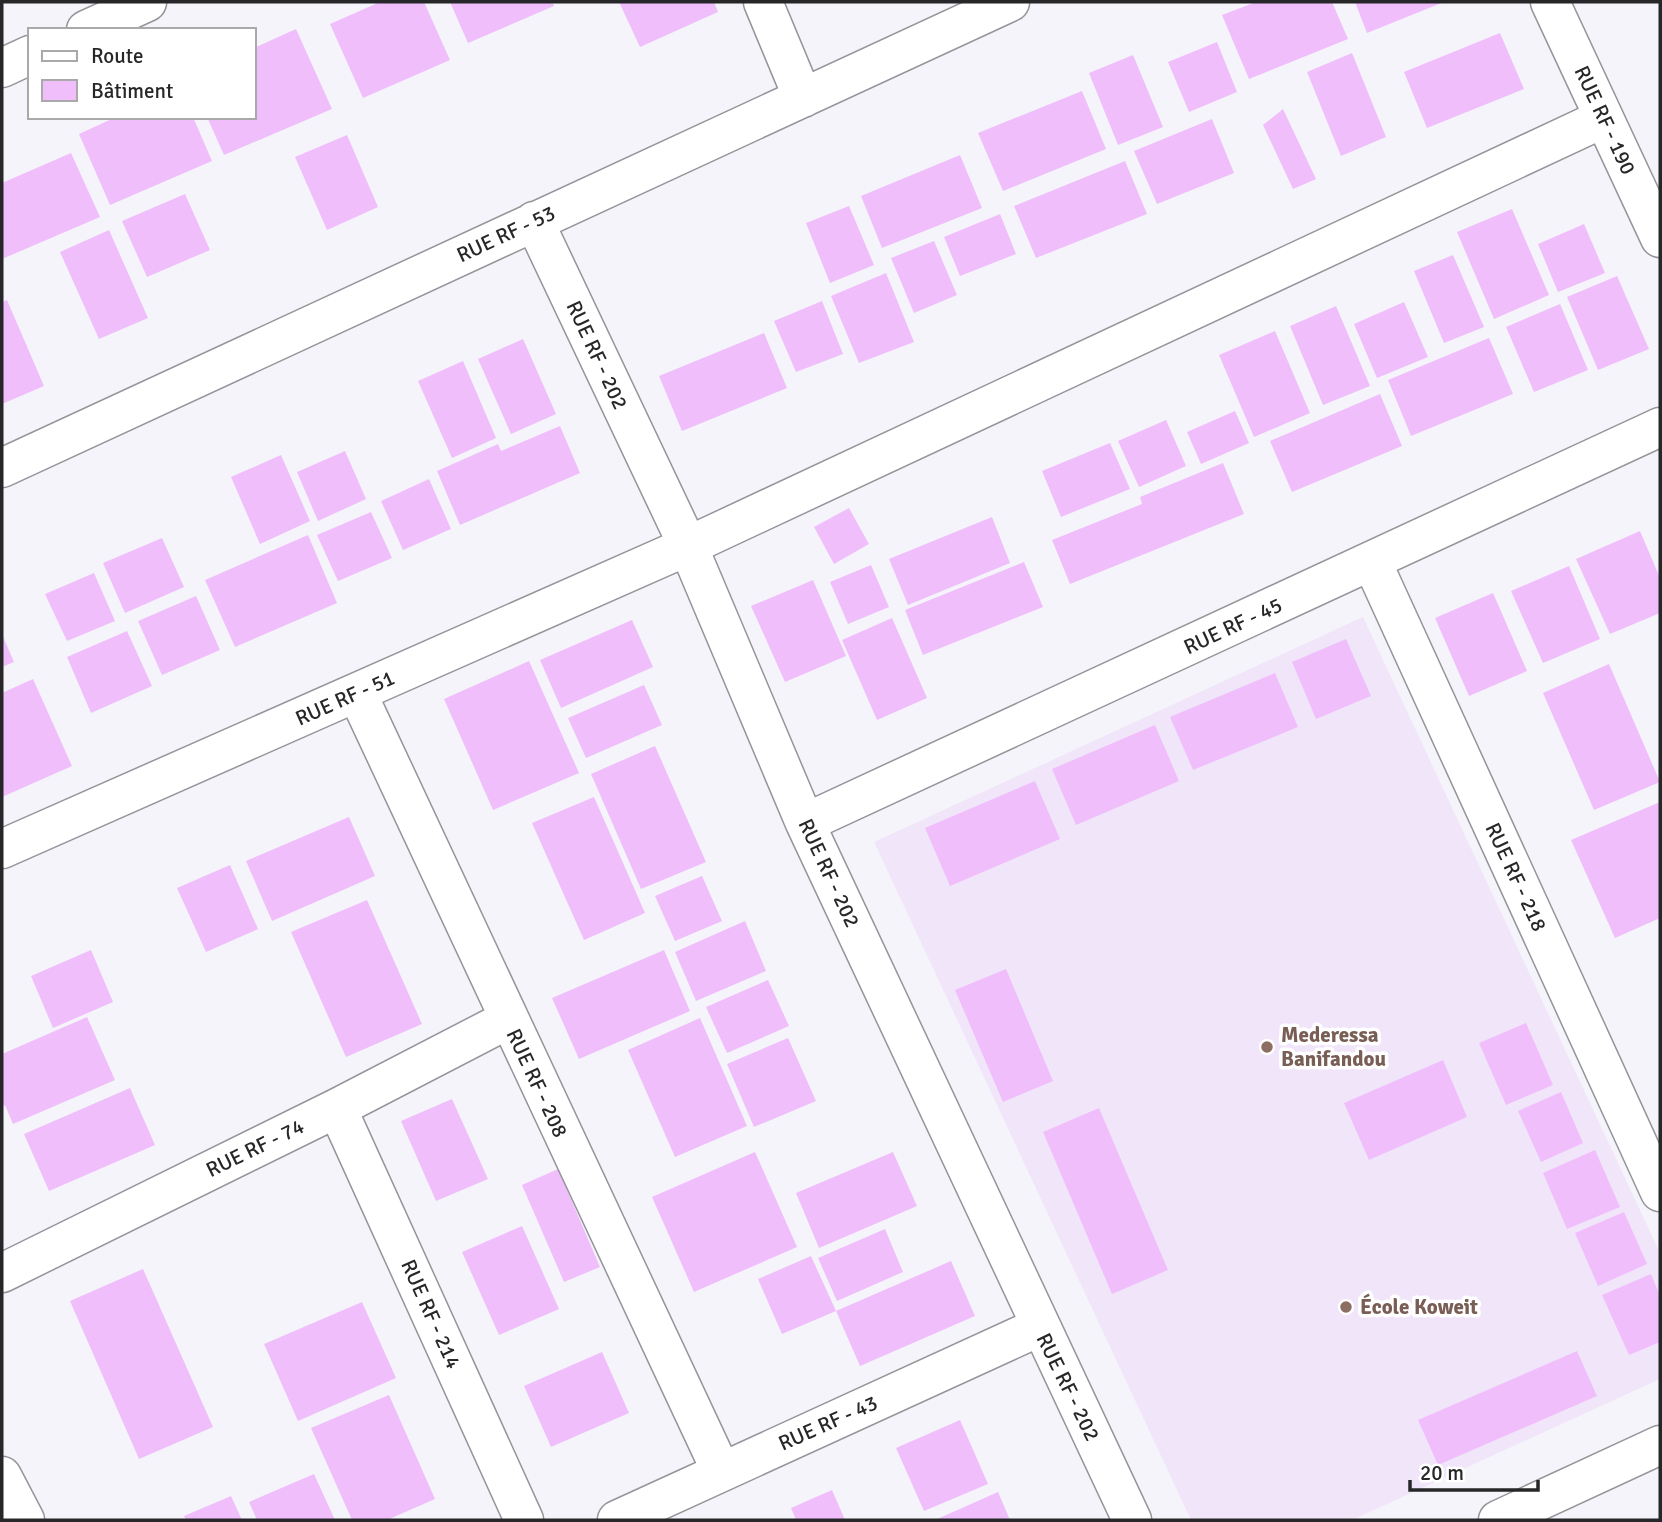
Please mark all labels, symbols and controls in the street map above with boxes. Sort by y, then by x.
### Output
legend [28,28,256,119]
text: Route [91,43,143,69]
street label: RUE RF - 190 [1568,61,1642,179]
text: Bâtiment [91,78,173,104]
street label: RUE RF - 53 [453,200,559,268]
street label: RUE RF - 202 [560,296,634,414]
street label: RUE RF - 45 [1180,592,1286,660]
street label: RUE RF - 51 [291,665,399,731]
street label: RUE RF - 202 [792,814,866,932]
street label: RUE RF - 218 [1479,818,1553,936]
place label: Mederessa Banifandou [1281,1022,1386,1072]
street label: RUE RF - 208 [500,1024,574,1142]
marker: Mederessa Banifandou [1259,1039,1275,1055]
street label: RUE RF - 74 [202,1113,308,1183]
street label: RUE RF - 214 [395,1255,467,1373]
place label: École Koweit [1360,1293,1478,1320]
marker: École Koweit [1338,1299,1354,1315]
street label: RUE RF - 202 [1031,1329,1105,1445]
street label: RUE RF - 43 [774,1390,882,1456]
scale bar [1410,1448,1538,1492]
text: 20 m [1420,1460,1464,1486]

